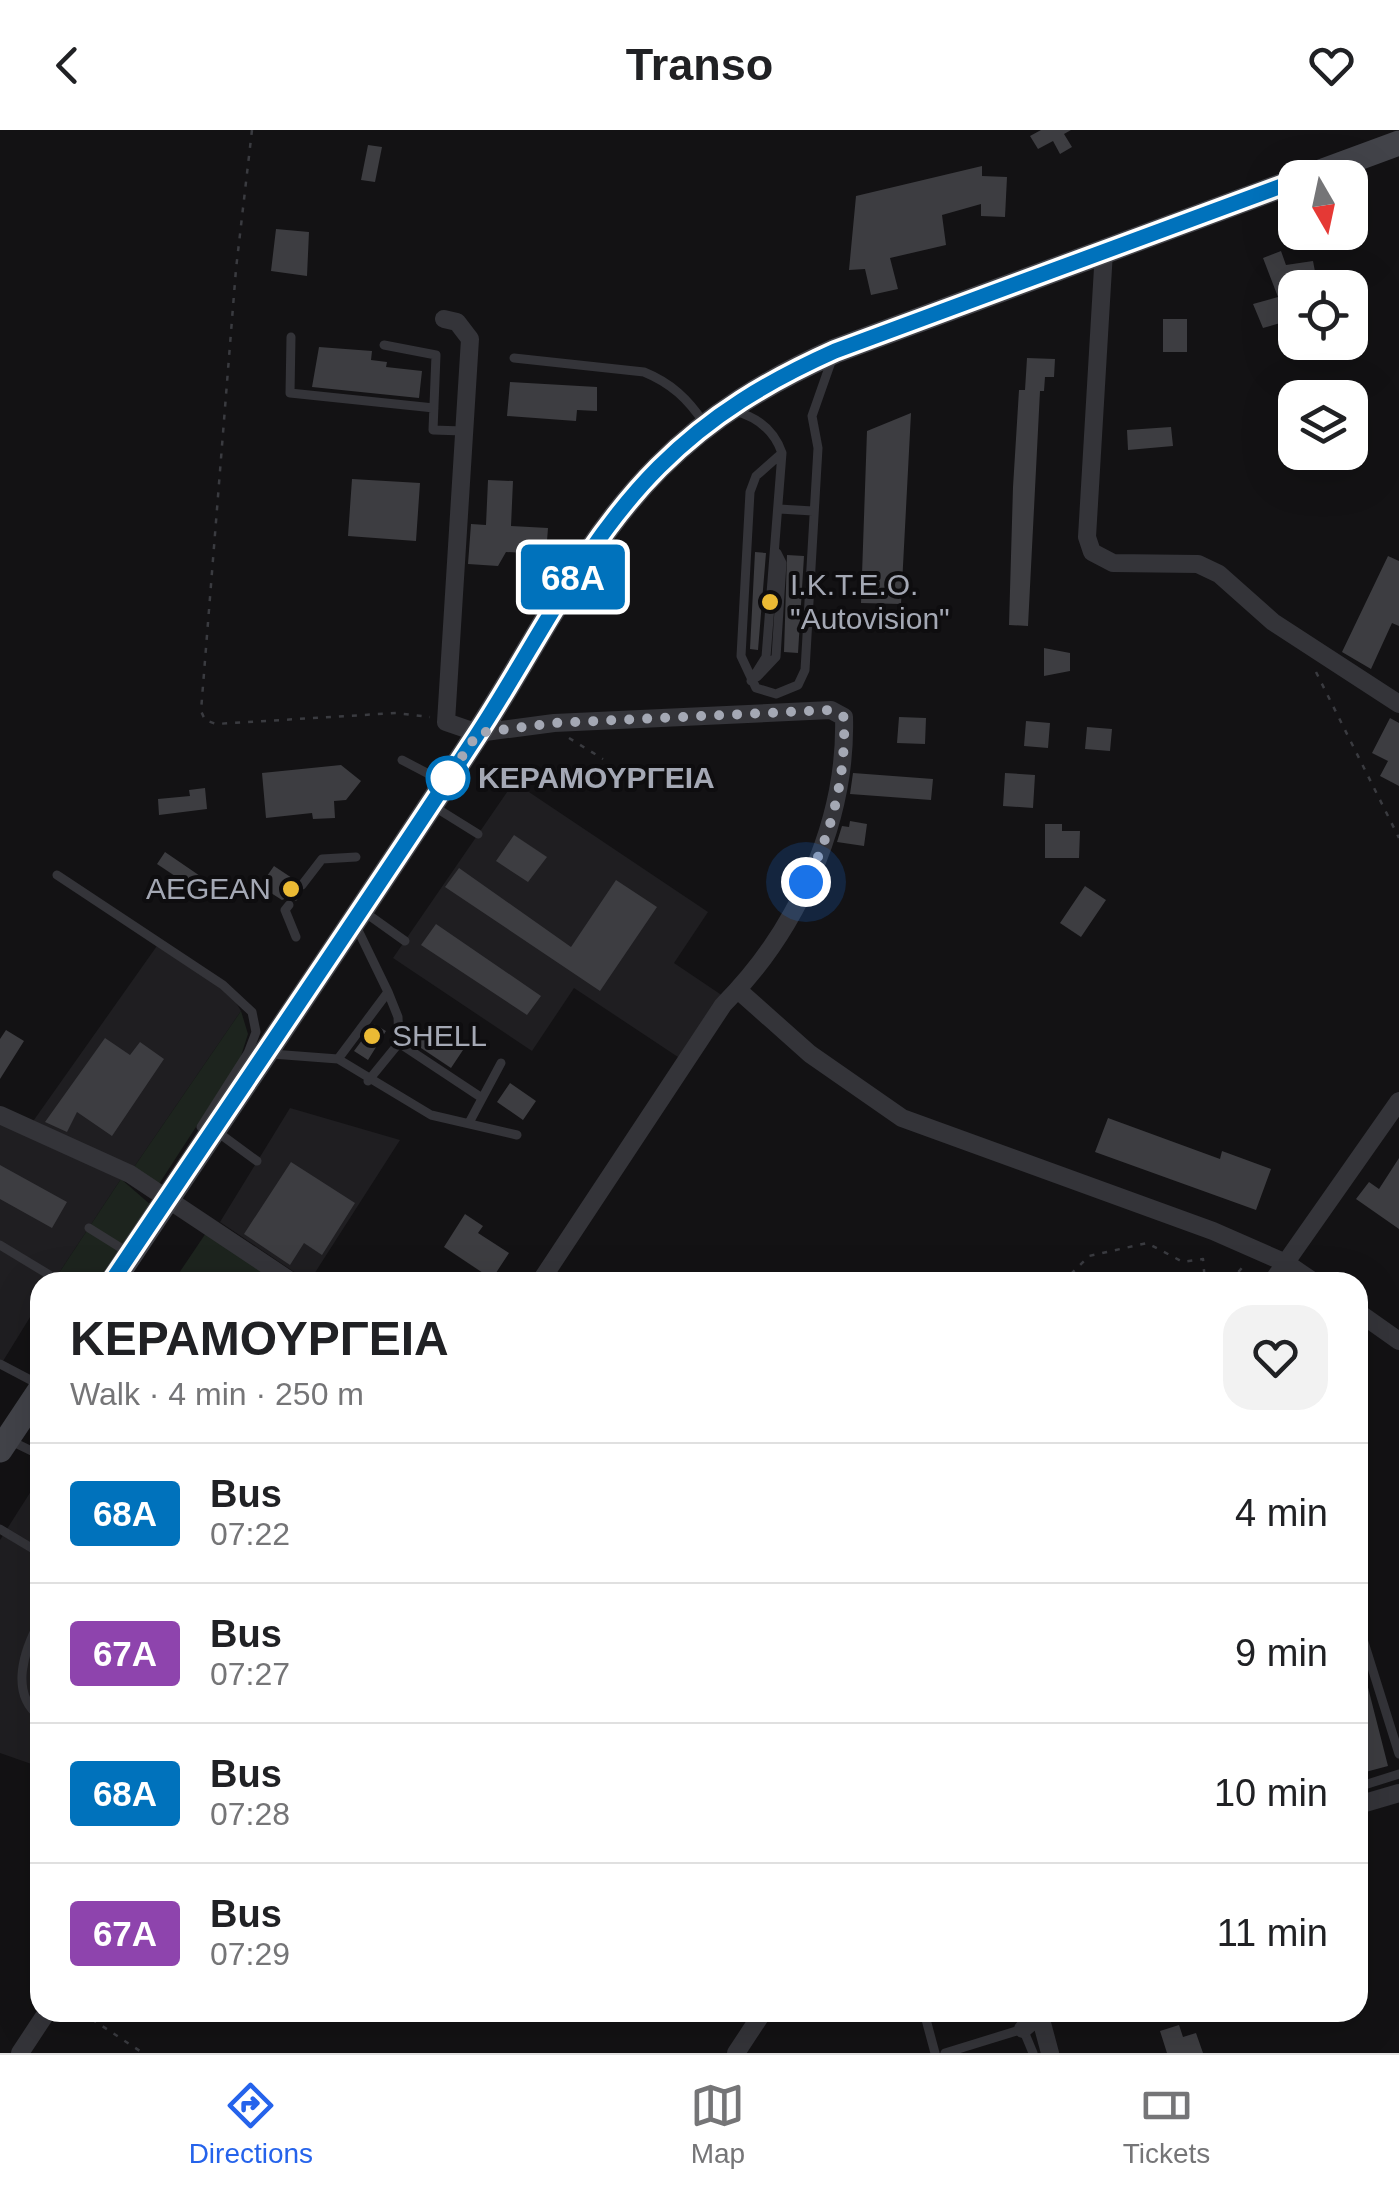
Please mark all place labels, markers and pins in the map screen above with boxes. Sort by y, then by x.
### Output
place label: I.Κ.Τ.Ε.Ο. "Autovision" [790,568,950,635]
marker: I.Κ.Τ.Ε.Ο. "Autovision" [759,591,781,613]
marker: ΚΕΡΑΜΟΥΡΓΕΙΑ [427,757,469,799]
place label: ΚΕΡΑΜΟΥΡΓΕΙΑ [478,761,715,794]
place label: AEGEAN [146,872,271,905]
marker: AEGEAN [280,878,302,900]
place label: SHELL [392,1019,487,1052]
marker: SHELL [361,1025,383,1047]

